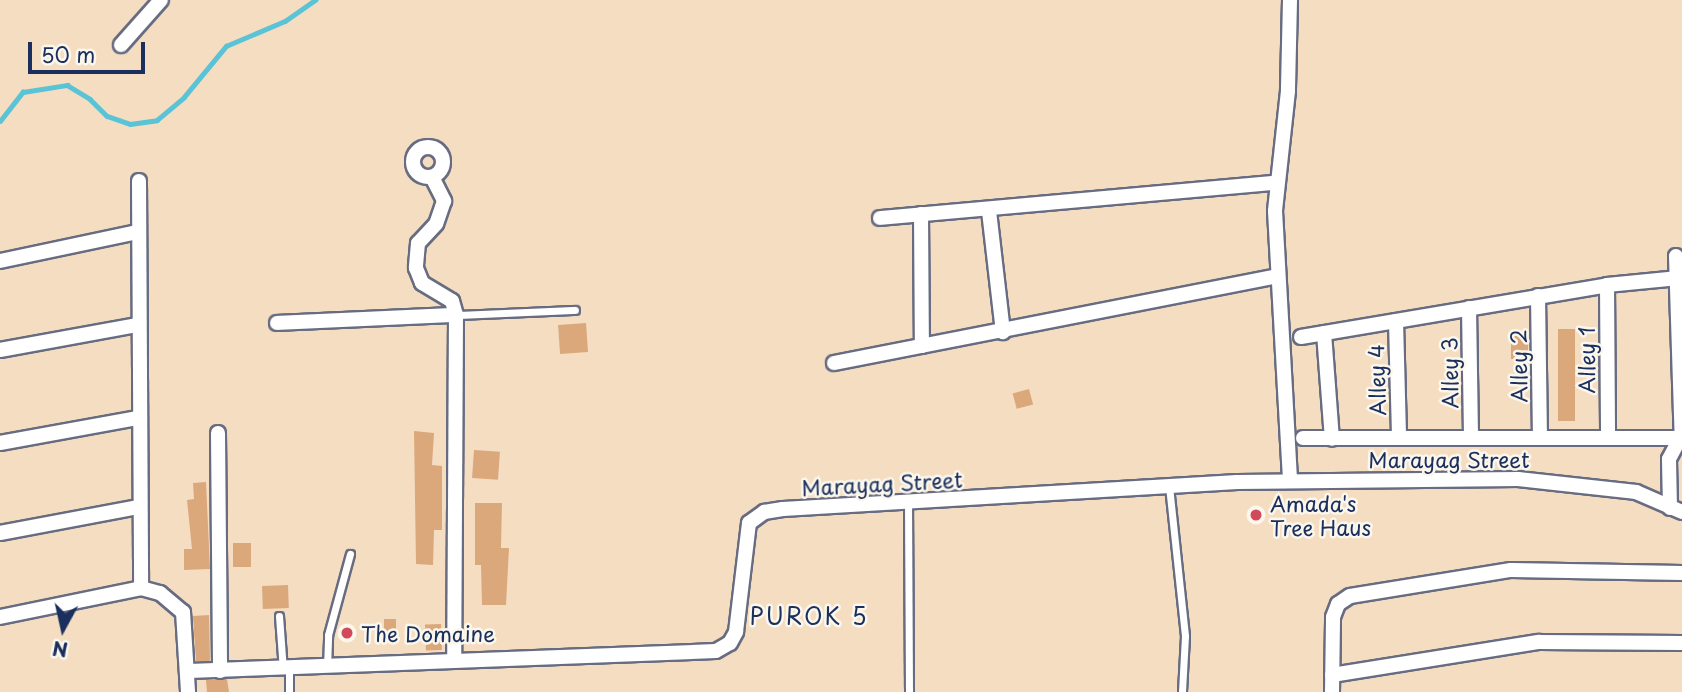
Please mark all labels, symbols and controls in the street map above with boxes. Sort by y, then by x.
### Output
scale bar [32,28,149,72]
text: 50 m [41,38,95,70]
street label: Alley 1 [1573,326,1599,394]
street label: Alley 2 [1505,329,1531,403]
street label: Alley 3 [1436,336,1462,410]
street label: Alley 4 [1362,343,1390,417]
street label: Marayag Street [1368,446,1530,472]
street label: Marayag Street [801,466,963,500]
place label: Amada's Tree Haus [1270,490,1373,540]
marker: Amada's Tree Haus [1248,507,1264,523]
north arrow [28,594,98,664]
district label: PUROK 5 [750,602,868,630]
place label: The Domaine [361,620,495,646]
marker: The Domaine [339,625,355,641]
text: N [51,635,69,665]

